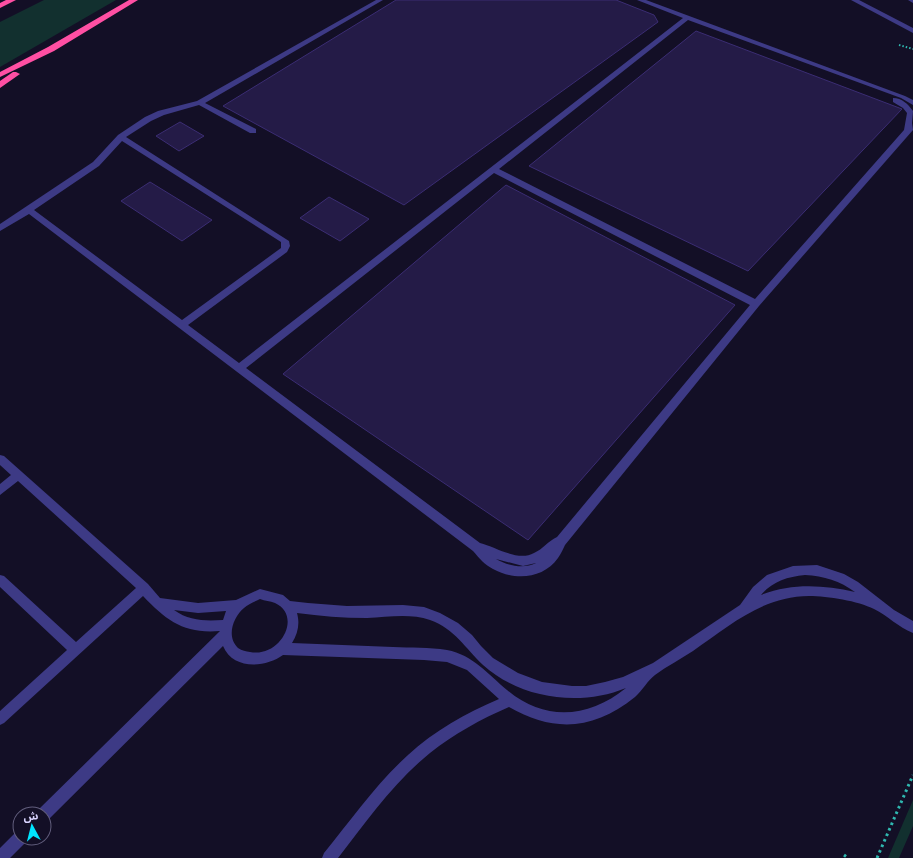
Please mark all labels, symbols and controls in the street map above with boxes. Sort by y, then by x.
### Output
north arrow [12,806,52,846]
text: ش [23,809,39,824]

